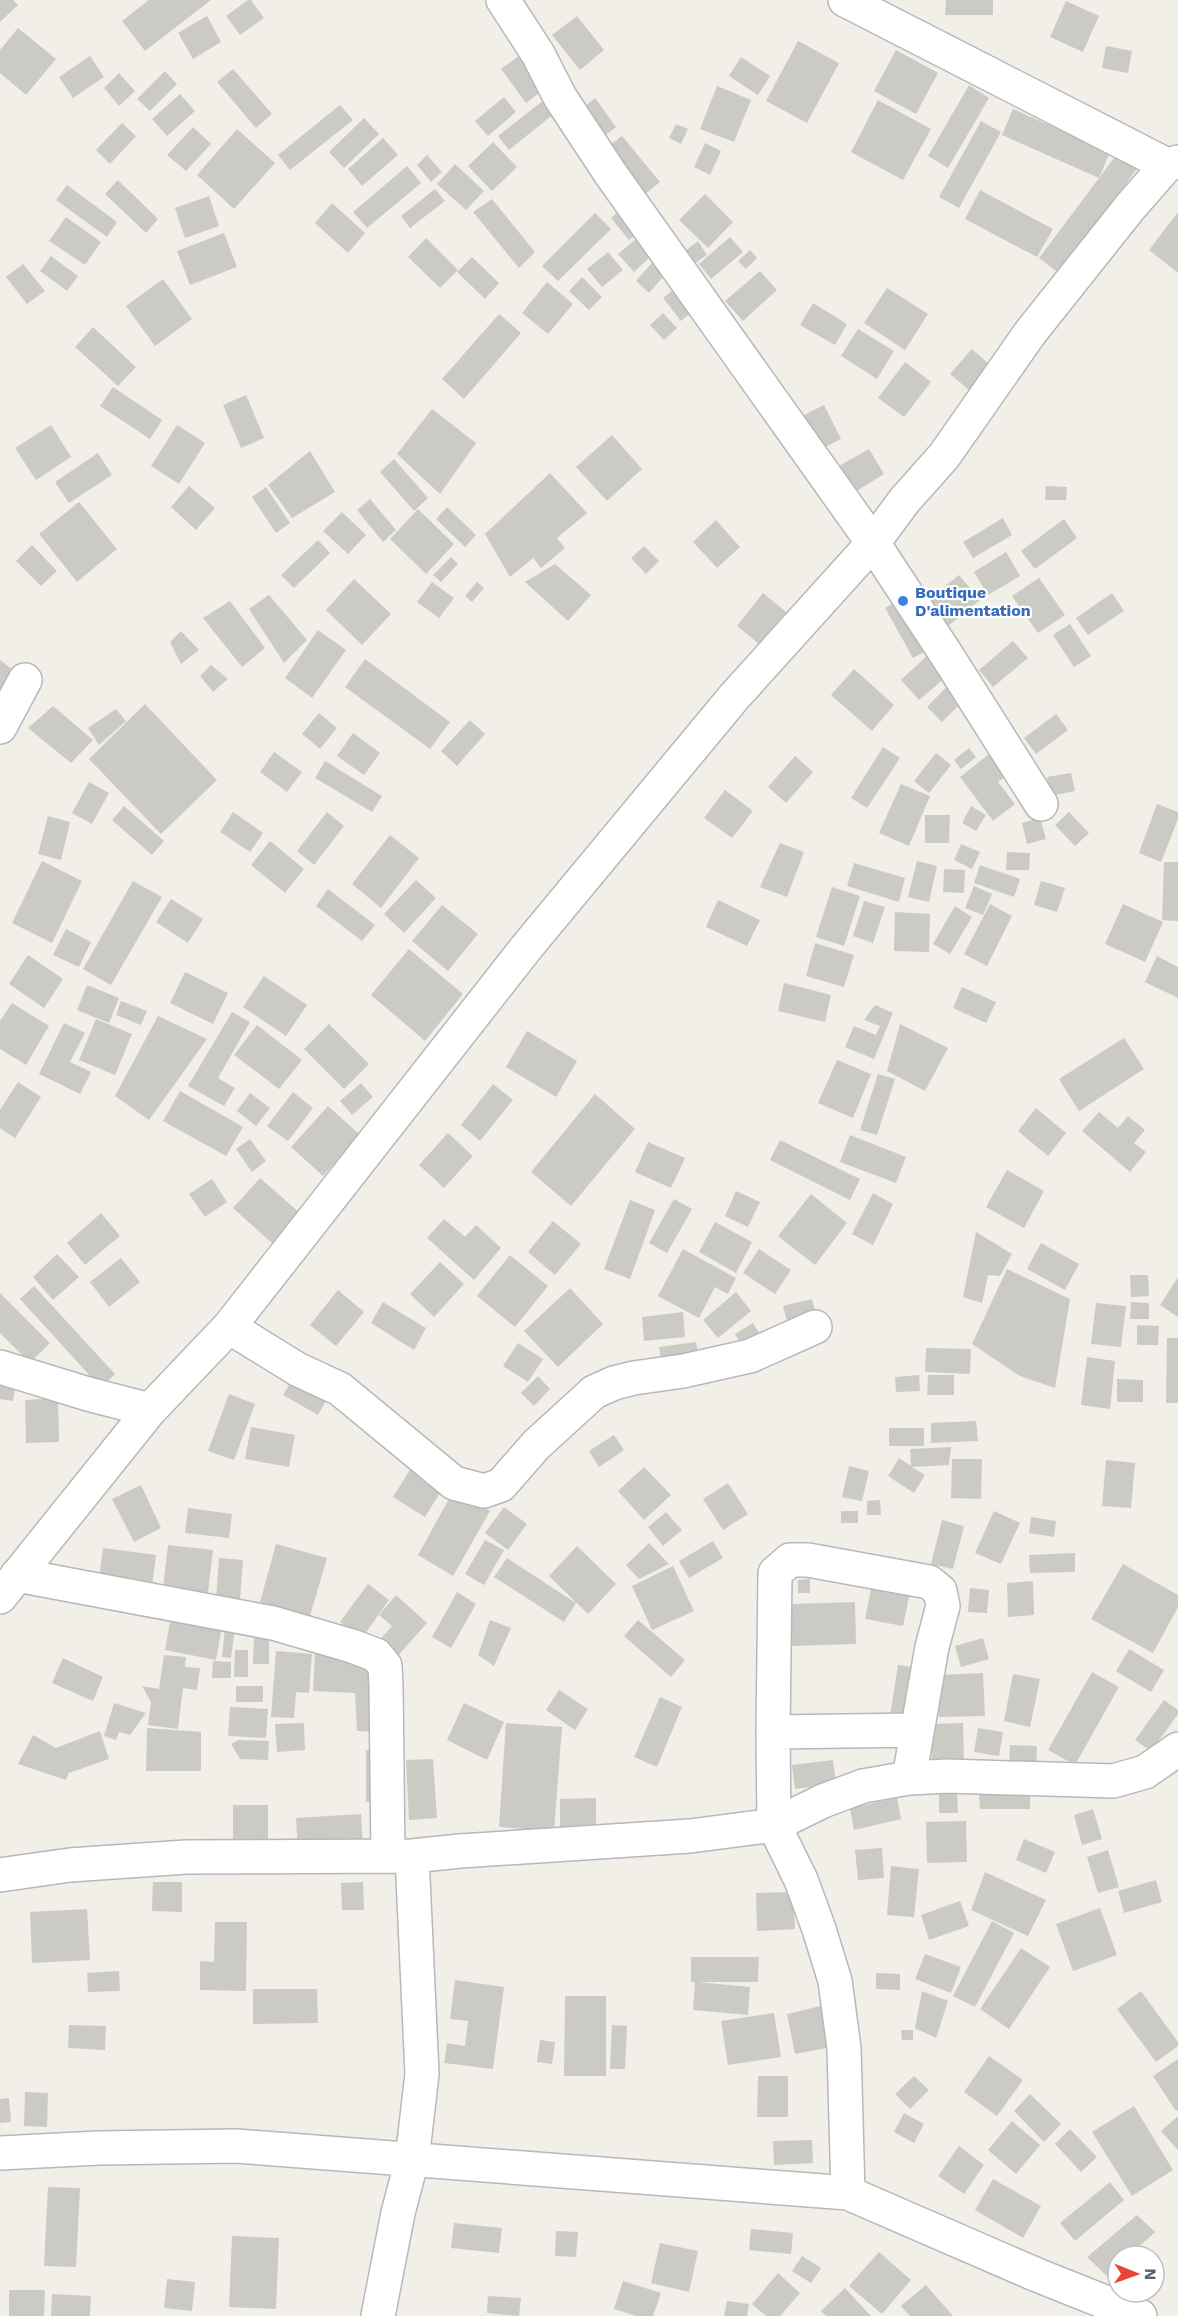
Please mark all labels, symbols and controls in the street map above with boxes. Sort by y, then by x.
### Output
place label: Boutique D'alimentation [915,583,1031,620]
marker: Boutique D'alimentation [896,594,910,608]
north arrow [1106,2244,1166,2304]
text: N [1141,2268,1160,2280]

